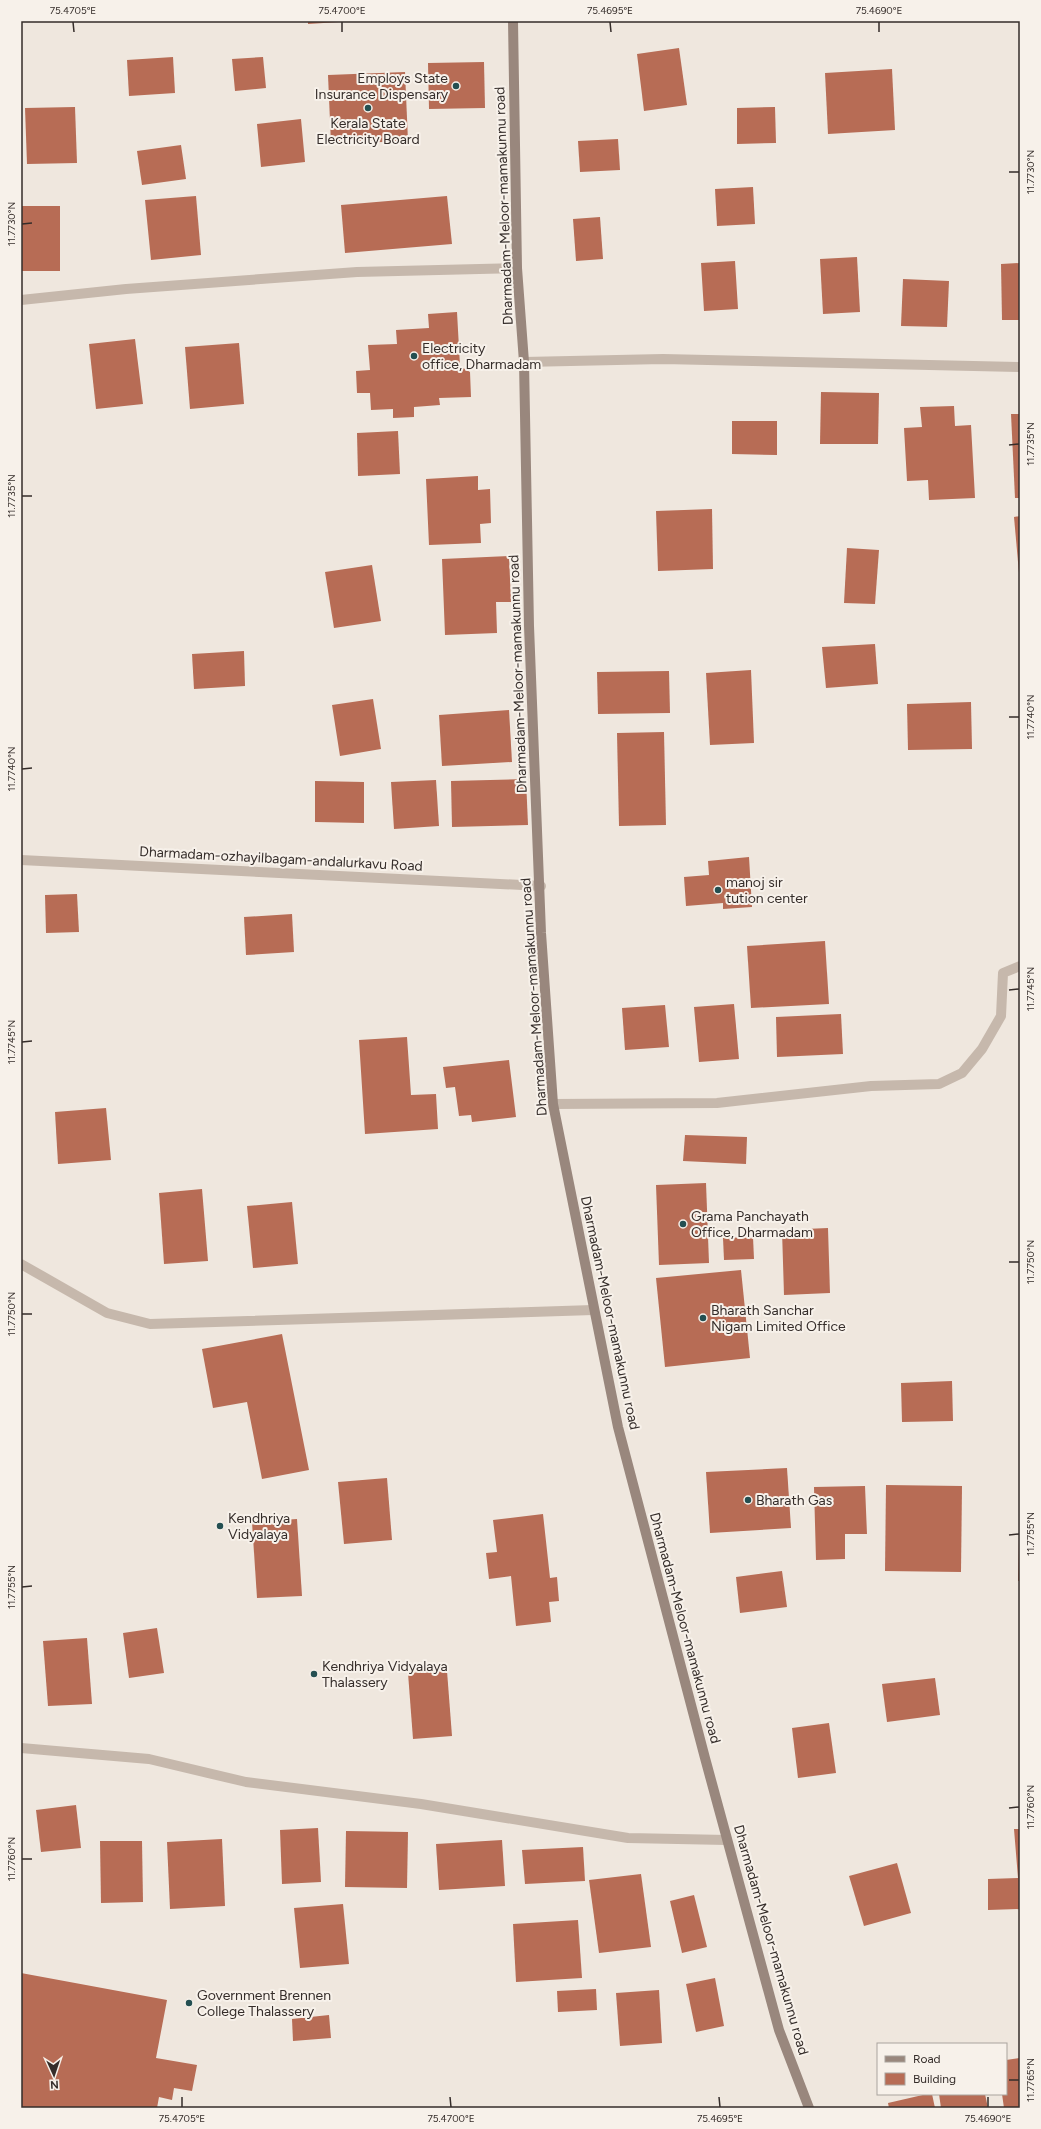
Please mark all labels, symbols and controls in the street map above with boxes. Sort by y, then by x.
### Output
text: 75.4705°E [50,4,96,17]
text: 75.4700°E [318,4,366,17]
text: 75.4695°E [587,4,633,17]
text: 75.4690°E [856,4,902,17]
place label: Employs State Insurance Dispensary [315,70,449,103]
marker: Employs State Insurance Dispensary [451,81,461,91]
street label: Dharmadam-Meloor-mamakunnu road [491,86,517,326]
marker: Kerala State Electricity Board [363,103,373,113]
place label: Kerala State Electricity Board [316,115,420,148]
text: 11.7730°N [1024,150,1037,194]
text: 11.7730°N [5,202,18,246]
place label: Electricity office, Dharmadam [422,340,541,373]
marker: Electricity office, Dharmadam [409,351,419,361]
text: 11.7735°N [1024,422,1037,466]
text: 11.7735°N [5,474,18,518]
street label: Dharmadam-Meloor-mamakunnu road [505,554,531,794]
text: 11.7740°N [1024,694,1037,740]
text: 11.7740°N [5,746,18,792]
street label: Dharmadam-ozhayilbagam-andalurkavu Road [139,843,423,875]
place label: manoj sir tution center [726,874,808,907]
street label: Dharmadam-Meloor-mamakunnu road [517,877,551,1117]
marker: manoj sir tution center [713,885,723,895]
text: 11.7745°N [1024,967,1037,1011]
text: 11.7745°N [5,1020,18,1064]
street label: Dharmadam-Meloor-mamakunnu road [577,1195,643,1431]
place label: Grama Panchayath Office, Dharmadam [691,1208,813,1241]
marker: Grama Panchayath Office, Dharmadam [678,1219,688,1229]
text: 11.7750°N [1024,1240,1037,1284]
text: 11.7750°N [5,1292,18,1336]
place label: Bharath Sanchar Nigam Limited Office [711,1302,846,1335]
marker: Bharath Sanchar Nigam Limited Office [698,1313,708,1323]
place label: Bharath Gas [756,1492,832,1509]
marker: Bharath Gas [743,1495,753,1505]
place label: Kendhriya Vidyalaya [228,1510,290,1543]
street label: Dharmadam-Meloor-mamakunnu road [646,1511,724,1745]
text: 11.7755°N [1024,1512,1037,1556]
marker: Kendhriya Vidyalaya [215,1521,225,1531]
text: 11.7755°N [5,1565,18,1609]
place label: Kendhriya Vidyalaya Thalassery [322,1658,448,1691]
marker: Kendhriya Vidyalaya Thalassery [309,1669,319,1679]
text: 11.7760°N [1024,1785,1037,1829]
street label: Dharmadam-Meloor-mamakunnu road [730,1823,812,2057]
text: 11.7760°N [5,1837,18,1881]
place label: Government Brennen College Thalassery [197,1987,331,2020]
marker: Government Brennen College Thalassery [184,1998,194,2008]
legend [877,2043,1007,2095]
text: Road [913,2052,941,2066]
north arrow [34,2055,74,2095]
text: 11.7765°N [1024,2058,1037,2102]
text: Building [913,2072,956,2086]
text: N [50,2078,59,2091]
text: 75.4705°E [159,2112,205,2125]
text: 75.4700°E [427,2112,475,2125]
text: 75.4695°E [697,2112,743,2125]
text: 75.4690°E [965,2112,1011,2125]

